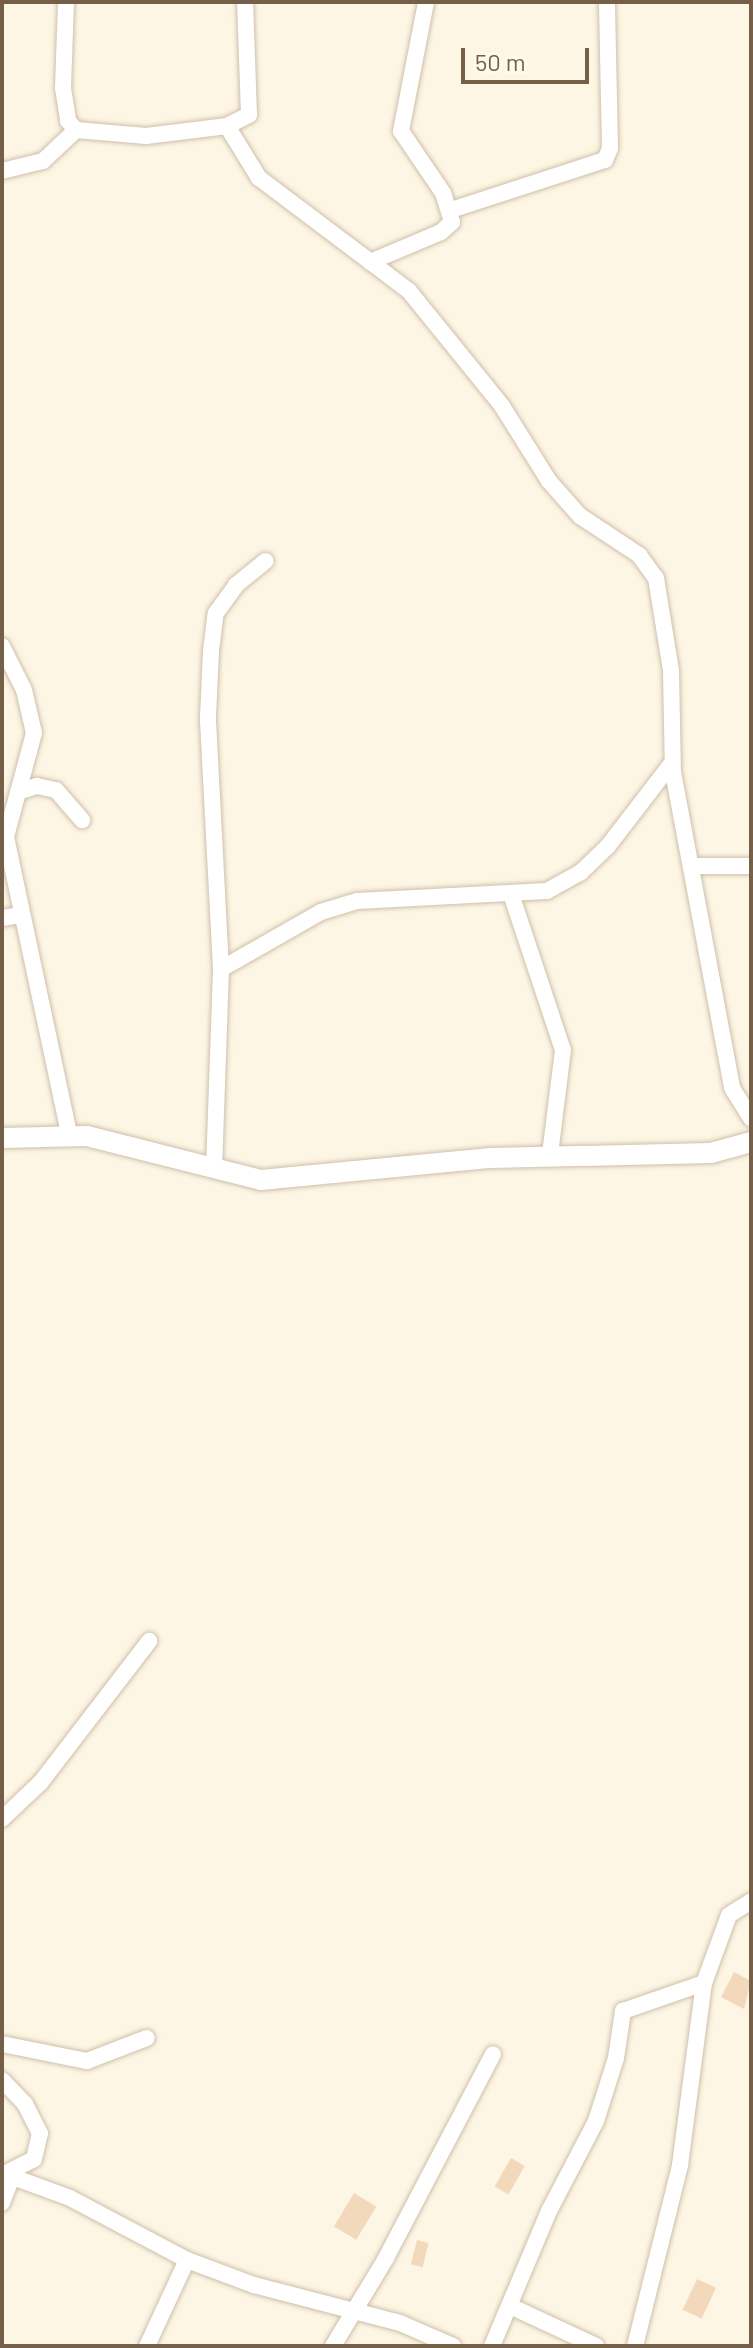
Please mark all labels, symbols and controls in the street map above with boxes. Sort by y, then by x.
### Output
scale bar [465,32,593,82]
text: 50 m [475,47,526,76]

